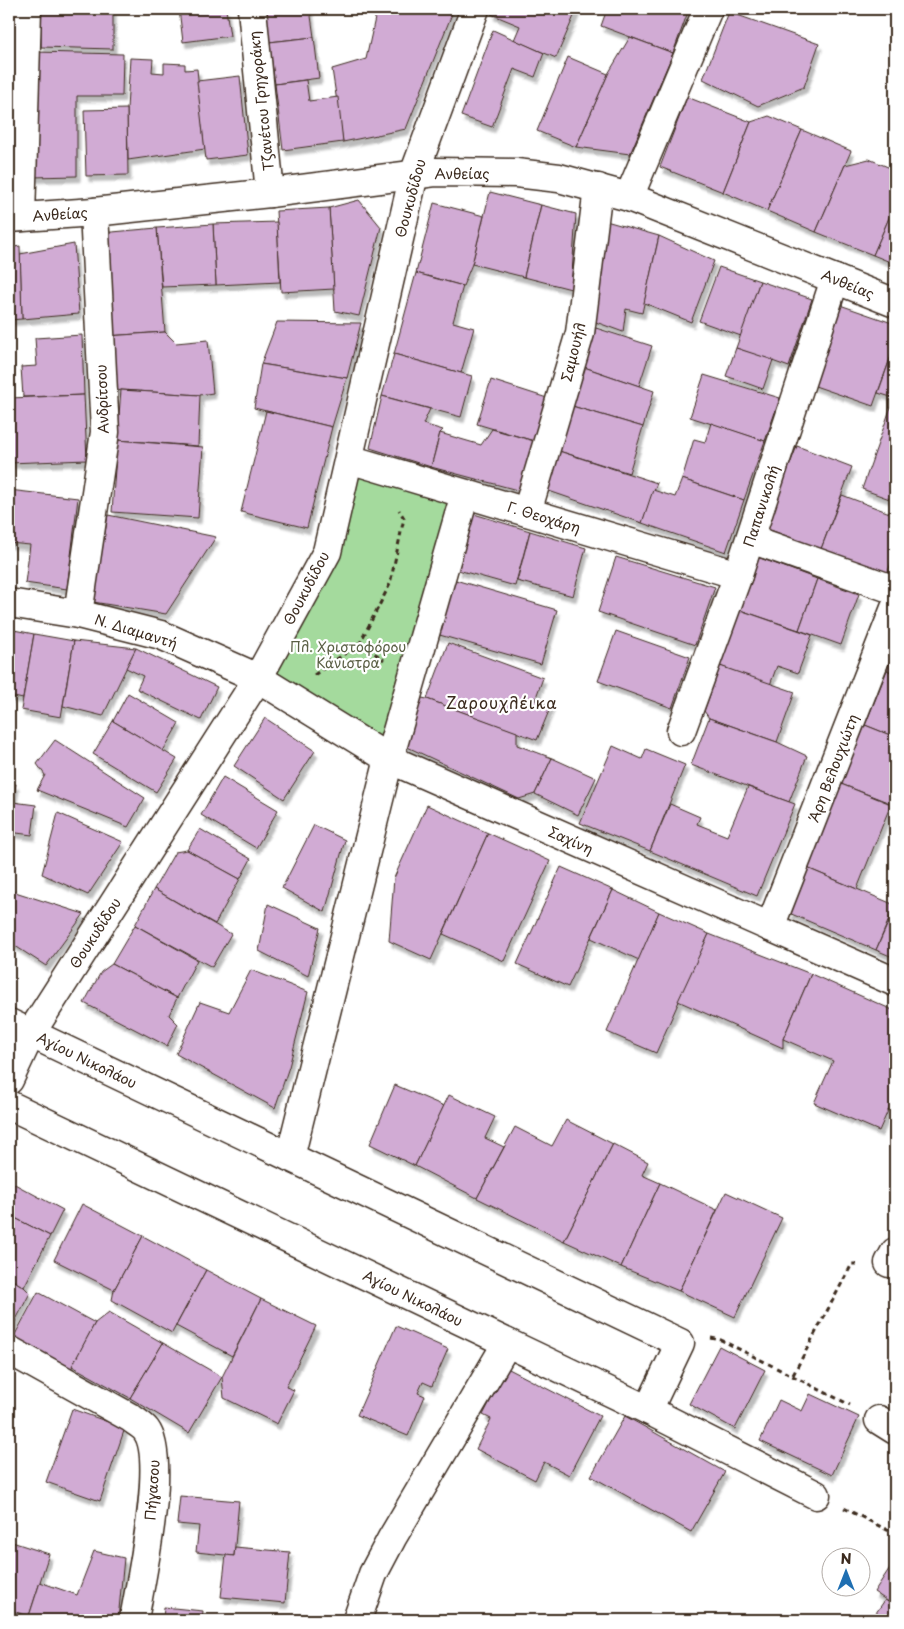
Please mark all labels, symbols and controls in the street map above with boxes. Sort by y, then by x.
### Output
street label: Τζανέτου Γρηγοράκη [243,30,279,172]
street label: Θουκυδίδου [389,156,431,240]
street label: Ανθείας [434,163,490,184]
street label: Ανθείας [32,202,88,226]
street label: Ανθείας [818,264,878,304]
street label: Σαμουήλ [556,320,590,384]
street label: Ανδρίτσου [90,364,114,434]
street label: Παπανικολή [738,462,784,550]
street label: Γ. Θεοχάρη [505,496,583,538]
street label: Θουκυδίδου [278,547,334,629]
street label: Ν. Διαμαντή [92,608,180,654]
park label: Πλ. Χριστοφόρου Κάνιστρα [290,636,406,673]
district label: Ζαρουχλέικα [446,690,558,714]
street label: Άρη Βελουχιώτη [803,711,863,825]
street label: Σαχίνη [545,821,597,859]
street label: Θουκυδίδου [64,893,126,973]
street label: Αγίου Νικολάου [33,1027,141,1093]
street label: Αγίου Νικολάου [359,1265,467,1331]
street label: Πήγασου [139,1459,165,1521]
north arrow [822,1546,872,1596]
text: N [840,1548,852,1569]

